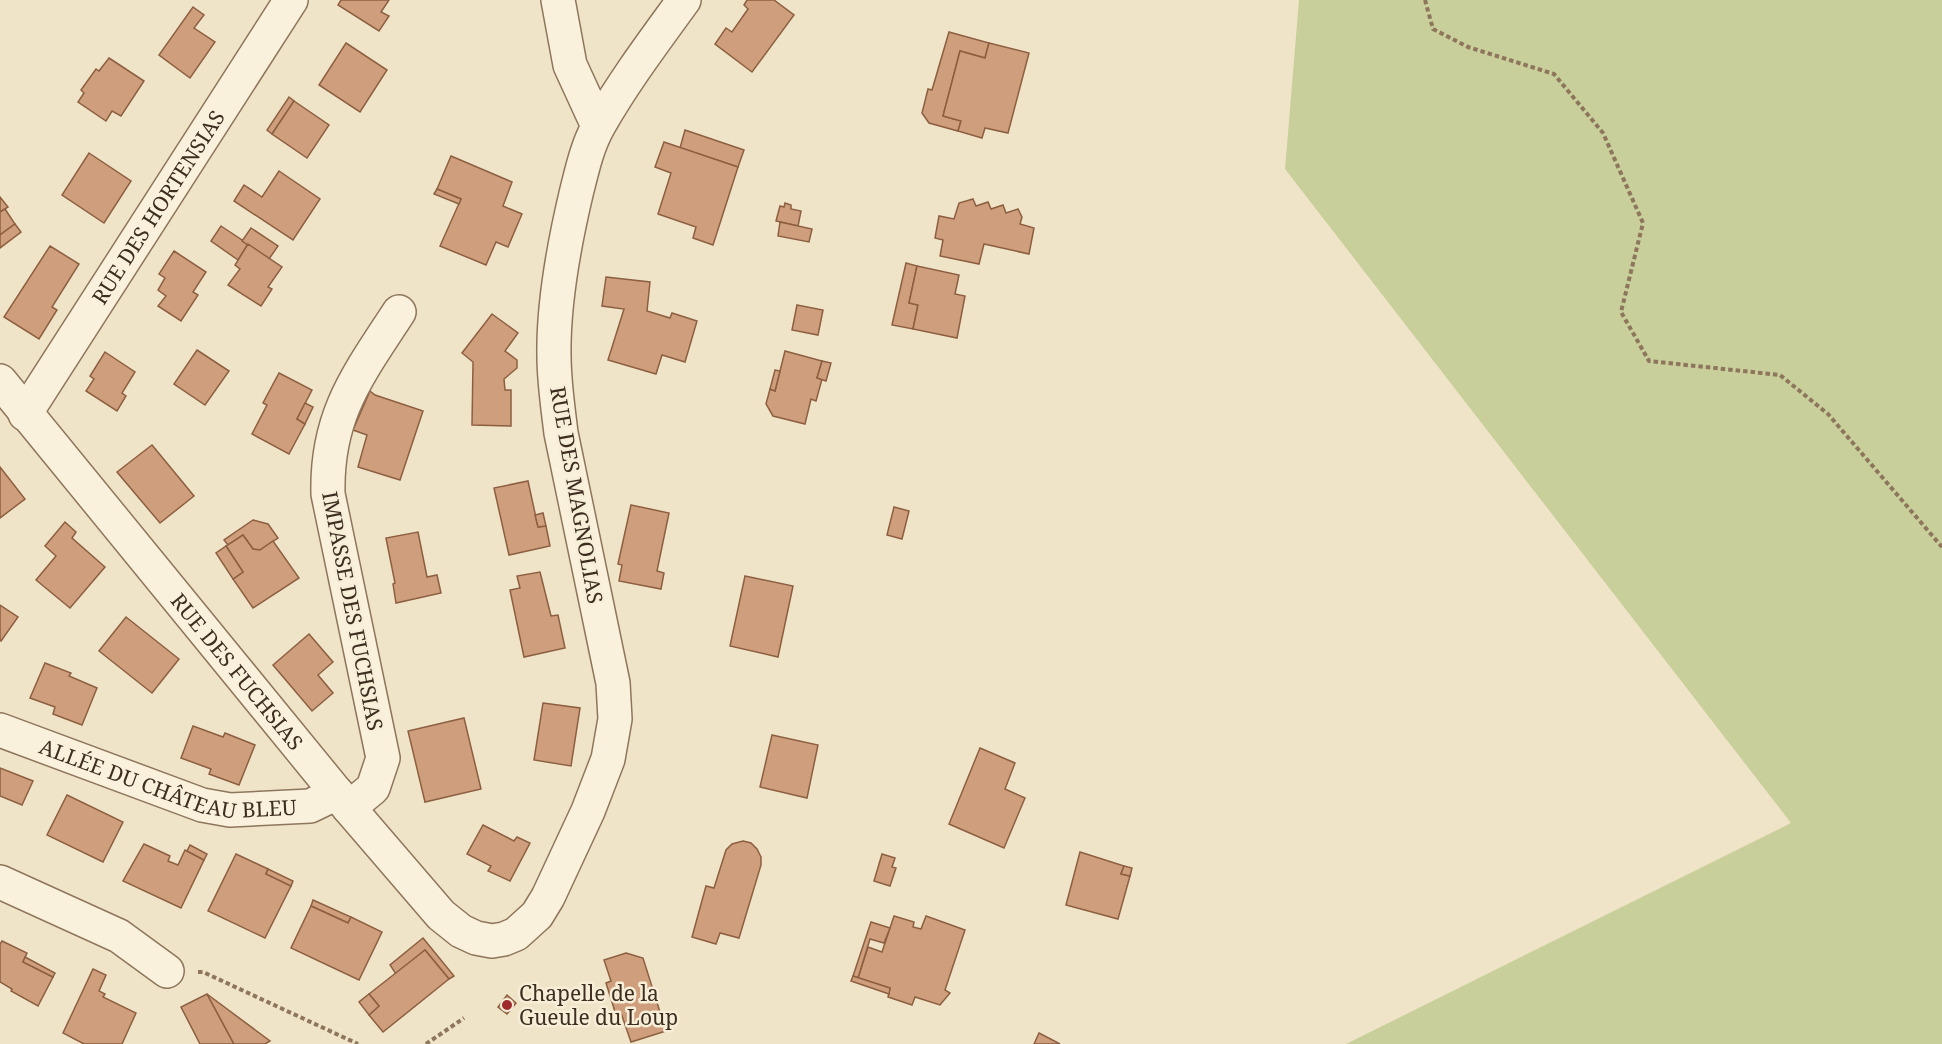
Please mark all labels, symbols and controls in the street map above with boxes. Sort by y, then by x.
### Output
street label: RUE DES HORTENSIAS [85,105,231,309]
street label: RUE DES MAGNOLIAS [544,384,610,606]
street label: IMPASSE DES FUCHSIAS [316,489,390,733]
street label: RUE DES FUCHSIAS [165,587,310,756]
street label: ALLÉE DU CHÂTEAU BLEU [36,732,297,825]
place label: Chapelle de la Gueule du Loup [519,979,678,1031]
marker: Chapelle de la Gueule du Loup [500,998,514,1012]

